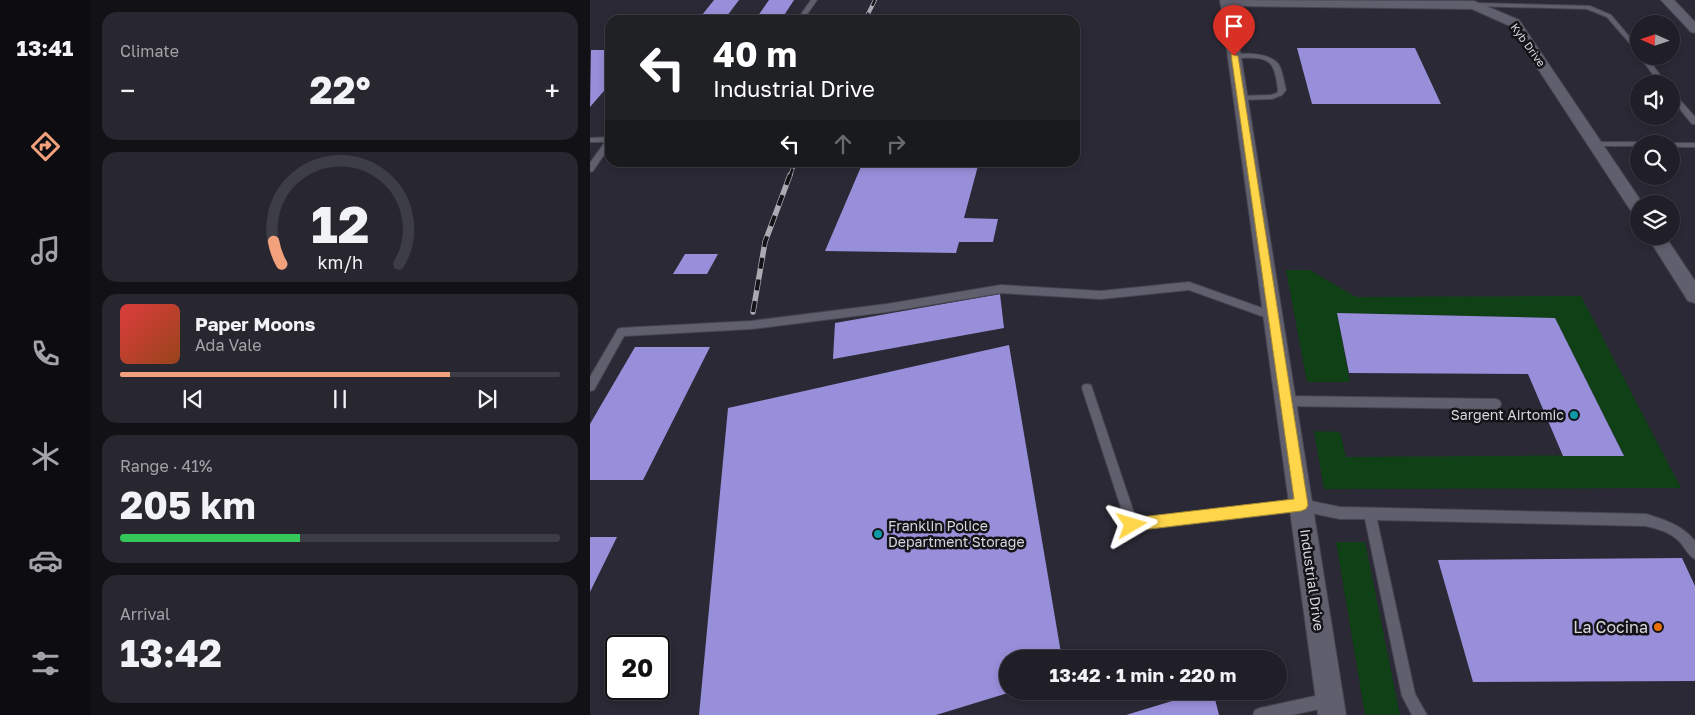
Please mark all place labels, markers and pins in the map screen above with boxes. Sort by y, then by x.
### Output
pin [1213,5,1255,56]
place label: Sargent Airtomic [1451,406,1564,423]
marker: Sargent Airtomic [1568,409,1580,421]
place label: Franklin Police Department Storage [888,517,1025,550]
marker: Franklin Police Department Storage [872,528,884,540]
place label: La Cocina [1573,617,1648,637]
marker: La Cocina [1652,621,1664,633]

